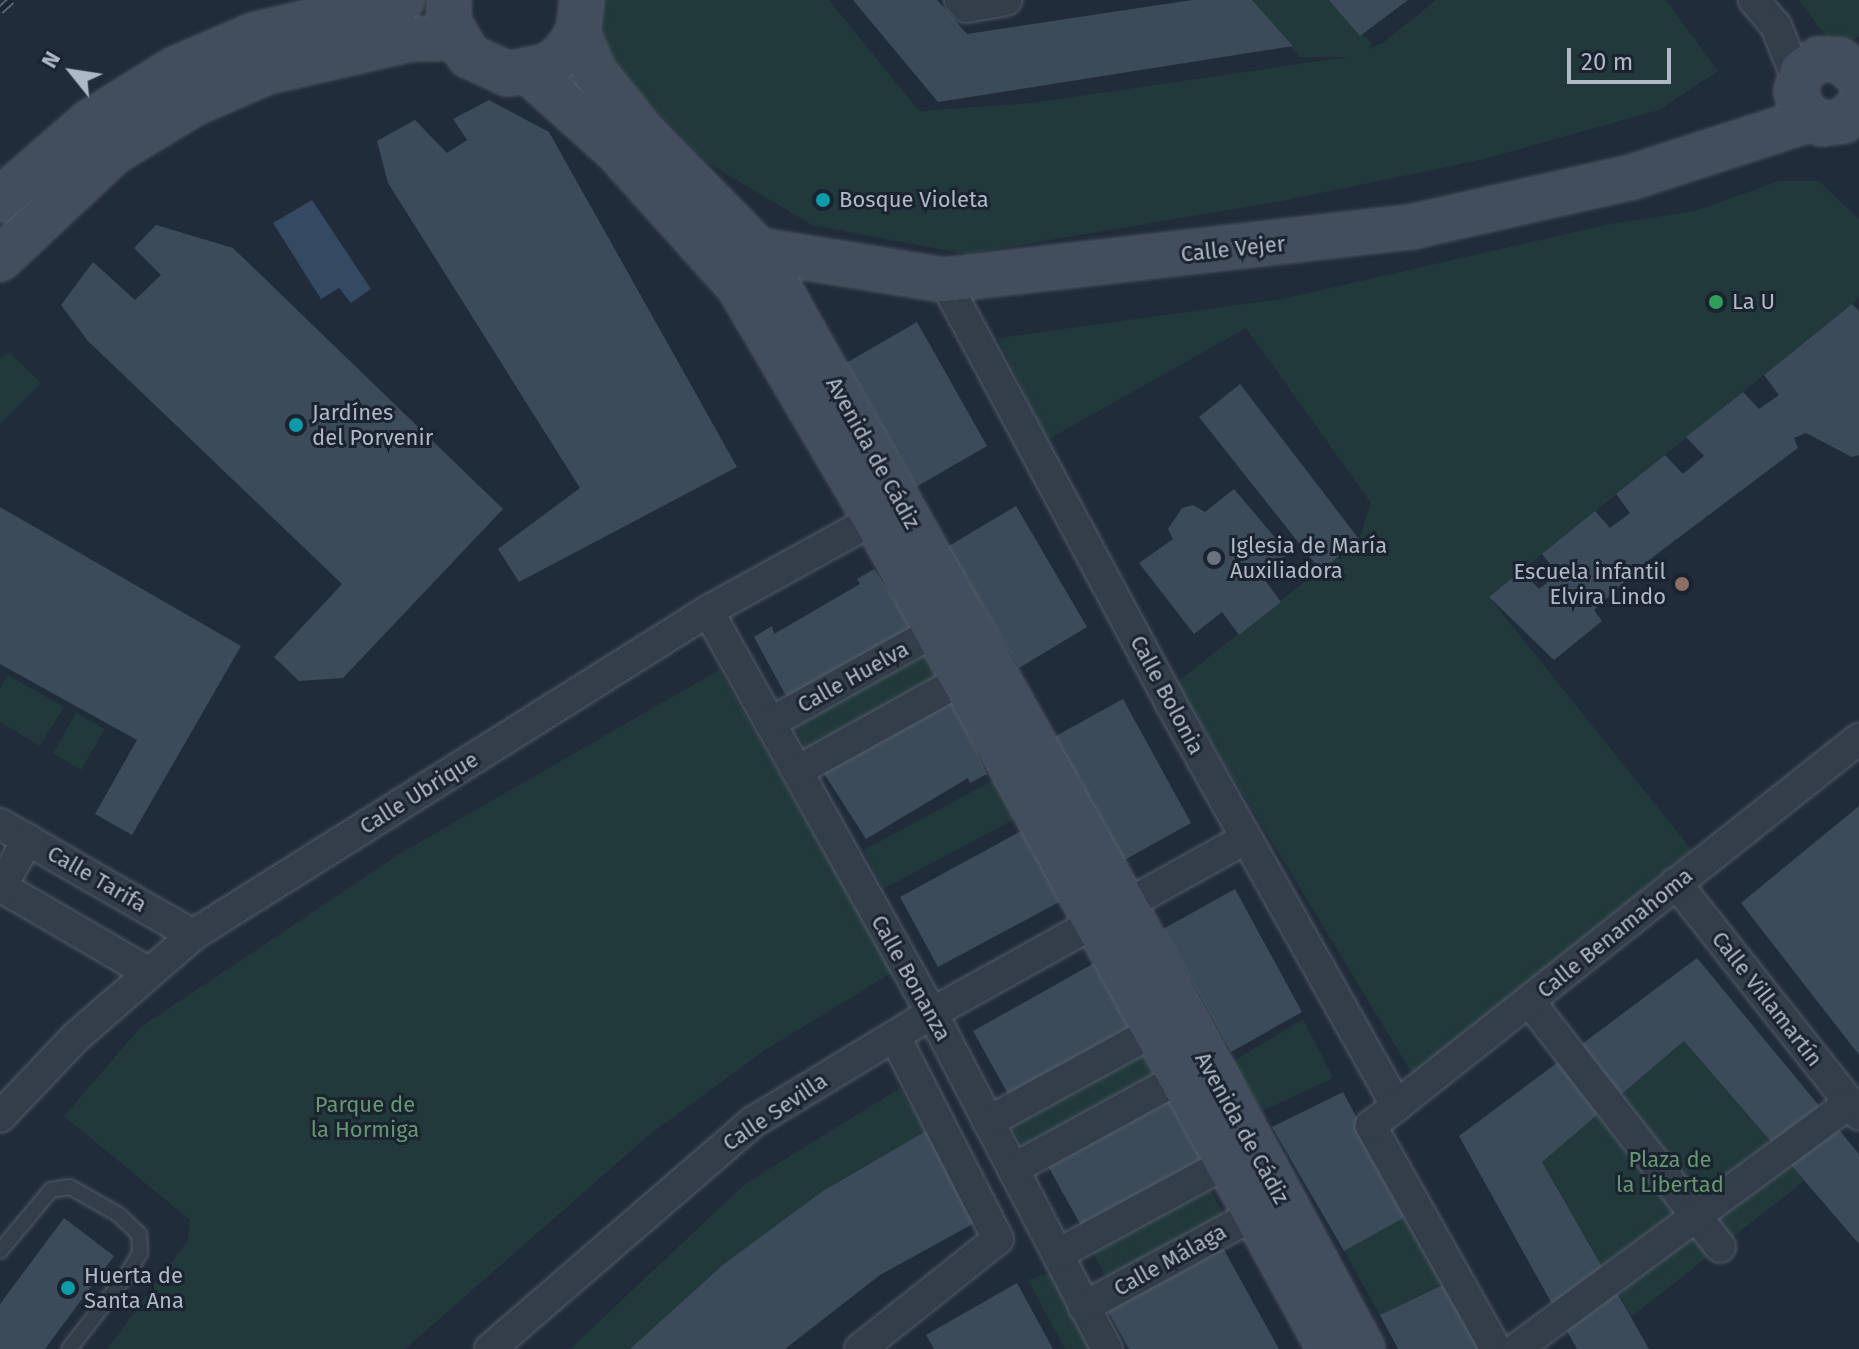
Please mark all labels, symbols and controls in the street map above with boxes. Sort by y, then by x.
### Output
north arrow [32,32,112,112]
scale bar [1571,32,1675,82]
text: N [35,47,66,73]
text: 20 m [1581,48,1633,76]
place label: Bosque Violeta [839,187,989,213]
marker: Bosque Violeta [814,191,832,209]
street label: Calle Vejer [1180,230,1286,268]
place label: La U [1732,289,1775,315]
marker: La U [1707,293,1725,311]
street label: Avenida de Cádiz [820,373,926,533]
place label: Jardínes del Porvenir [312,399,433,450]
marker: Jardínes del Porvenir [287,416,305,434]
place label: Iglesia de María Auxiliadora [1230,532,1387,584]
marker: Iglesia de María Auxiliadora [1205,549,1223,567]
place label: Escuela infantil Elvira Lindo [1513,558,1666,610]
marker: Escuela infantil Elvira Lindo [1673,575,1691,593]
street label: Calle Bolonia [1125,631,1209,759]
street label: Calle Huelva [793,636,913,718]
street label: Calle Ubrique [355,746,483,840]
street label: Calle Tarifa [43,840,151,918]
street label: Calle Benamahoma [1532,862,1698,1004]
street label: Calle Bonanza [866,911,956,1045]
street label: Calle Villamartín [1706,926,1828,1072]
street label: Avenida de Cádiz [1189,1048,1295,1208]
street label: Calle Sevilla [718,1067,832,1157]
park label: Parque de la Hormiga [311,1091,419,1142]
park label: Plaza de la Libertad [1616,1146,1724,1198]
street label: Calle Málaga [1109,1218,1231,1302]
place label: Huerta de Santa Ana [84,1262,184,1314]
marker: Huerta de Santa Ana [59,1279,77,1297]

